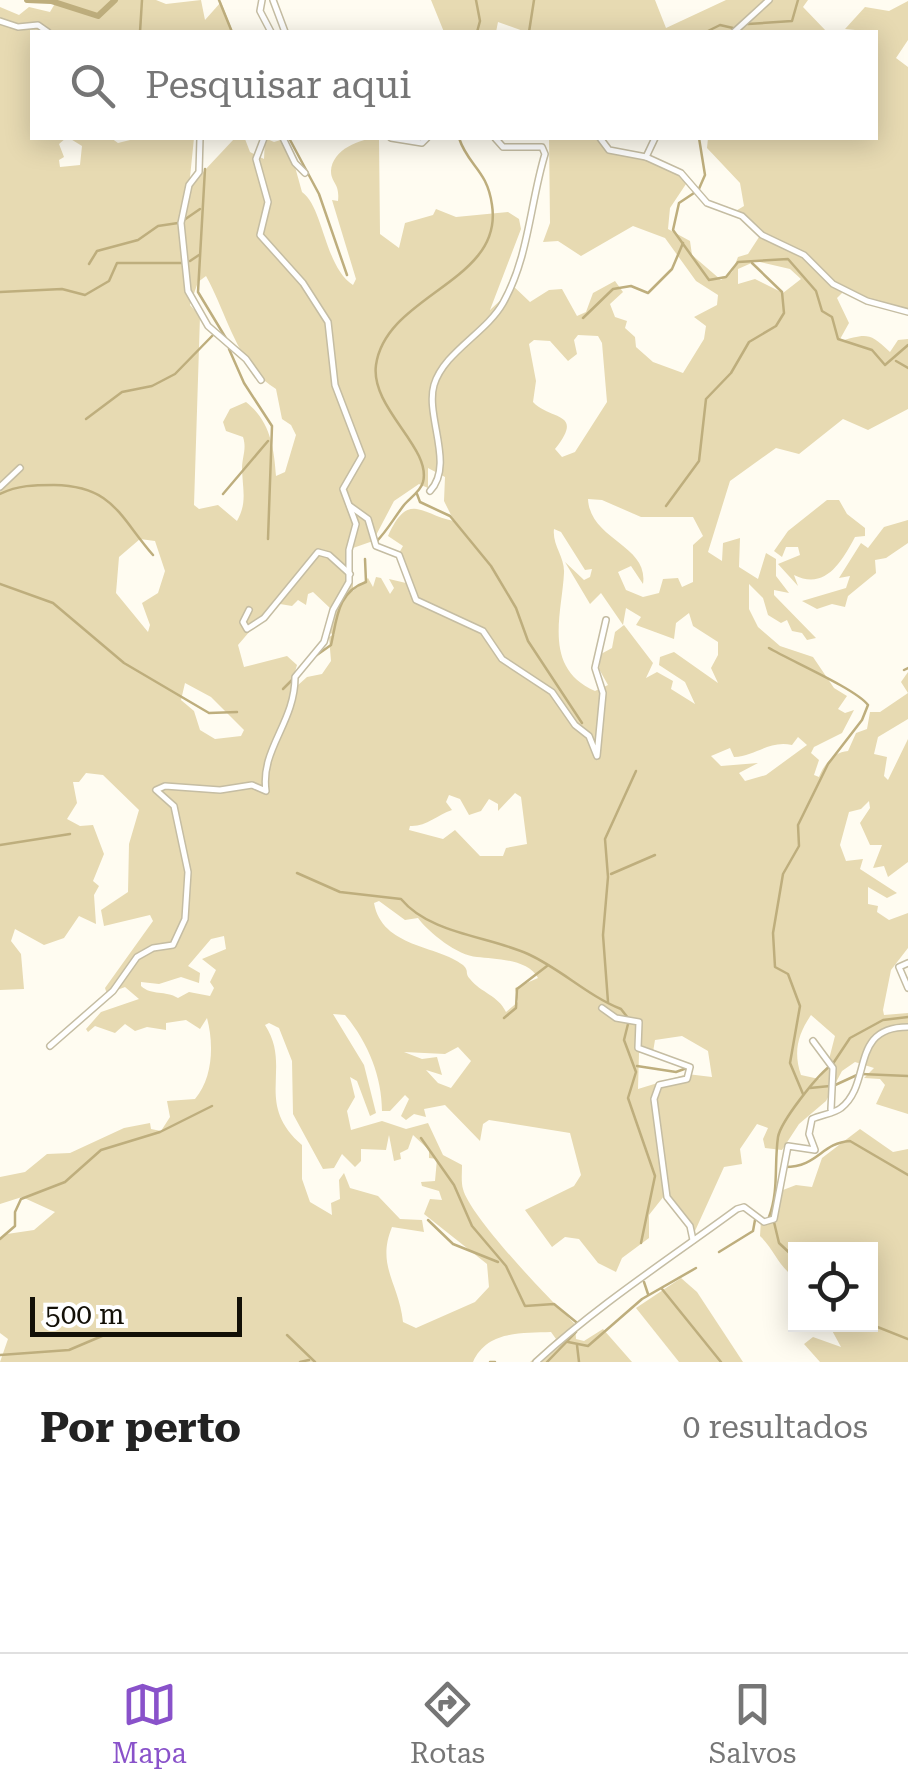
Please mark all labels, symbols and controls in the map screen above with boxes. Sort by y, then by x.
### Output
search box [30,30,878,140]
icon: search [65,58,120,113]
text: Pesquisar aqui [145,63,411,107]
map controls [788,1242,878,1332]
button: locate [788,1242,878,1332]
scale bar [30,1292,242,1336]
text: 500 m [45,1298,125,1331]
text: Por perto [40,1403,241,1452]
text: 0 resultados [683,1408,868,1446]
tab: Mapa [112,1677,187,1770]
tab: Rotas [410,1677,485,1770]
tab: Salvos [709,1677,796,1770]

